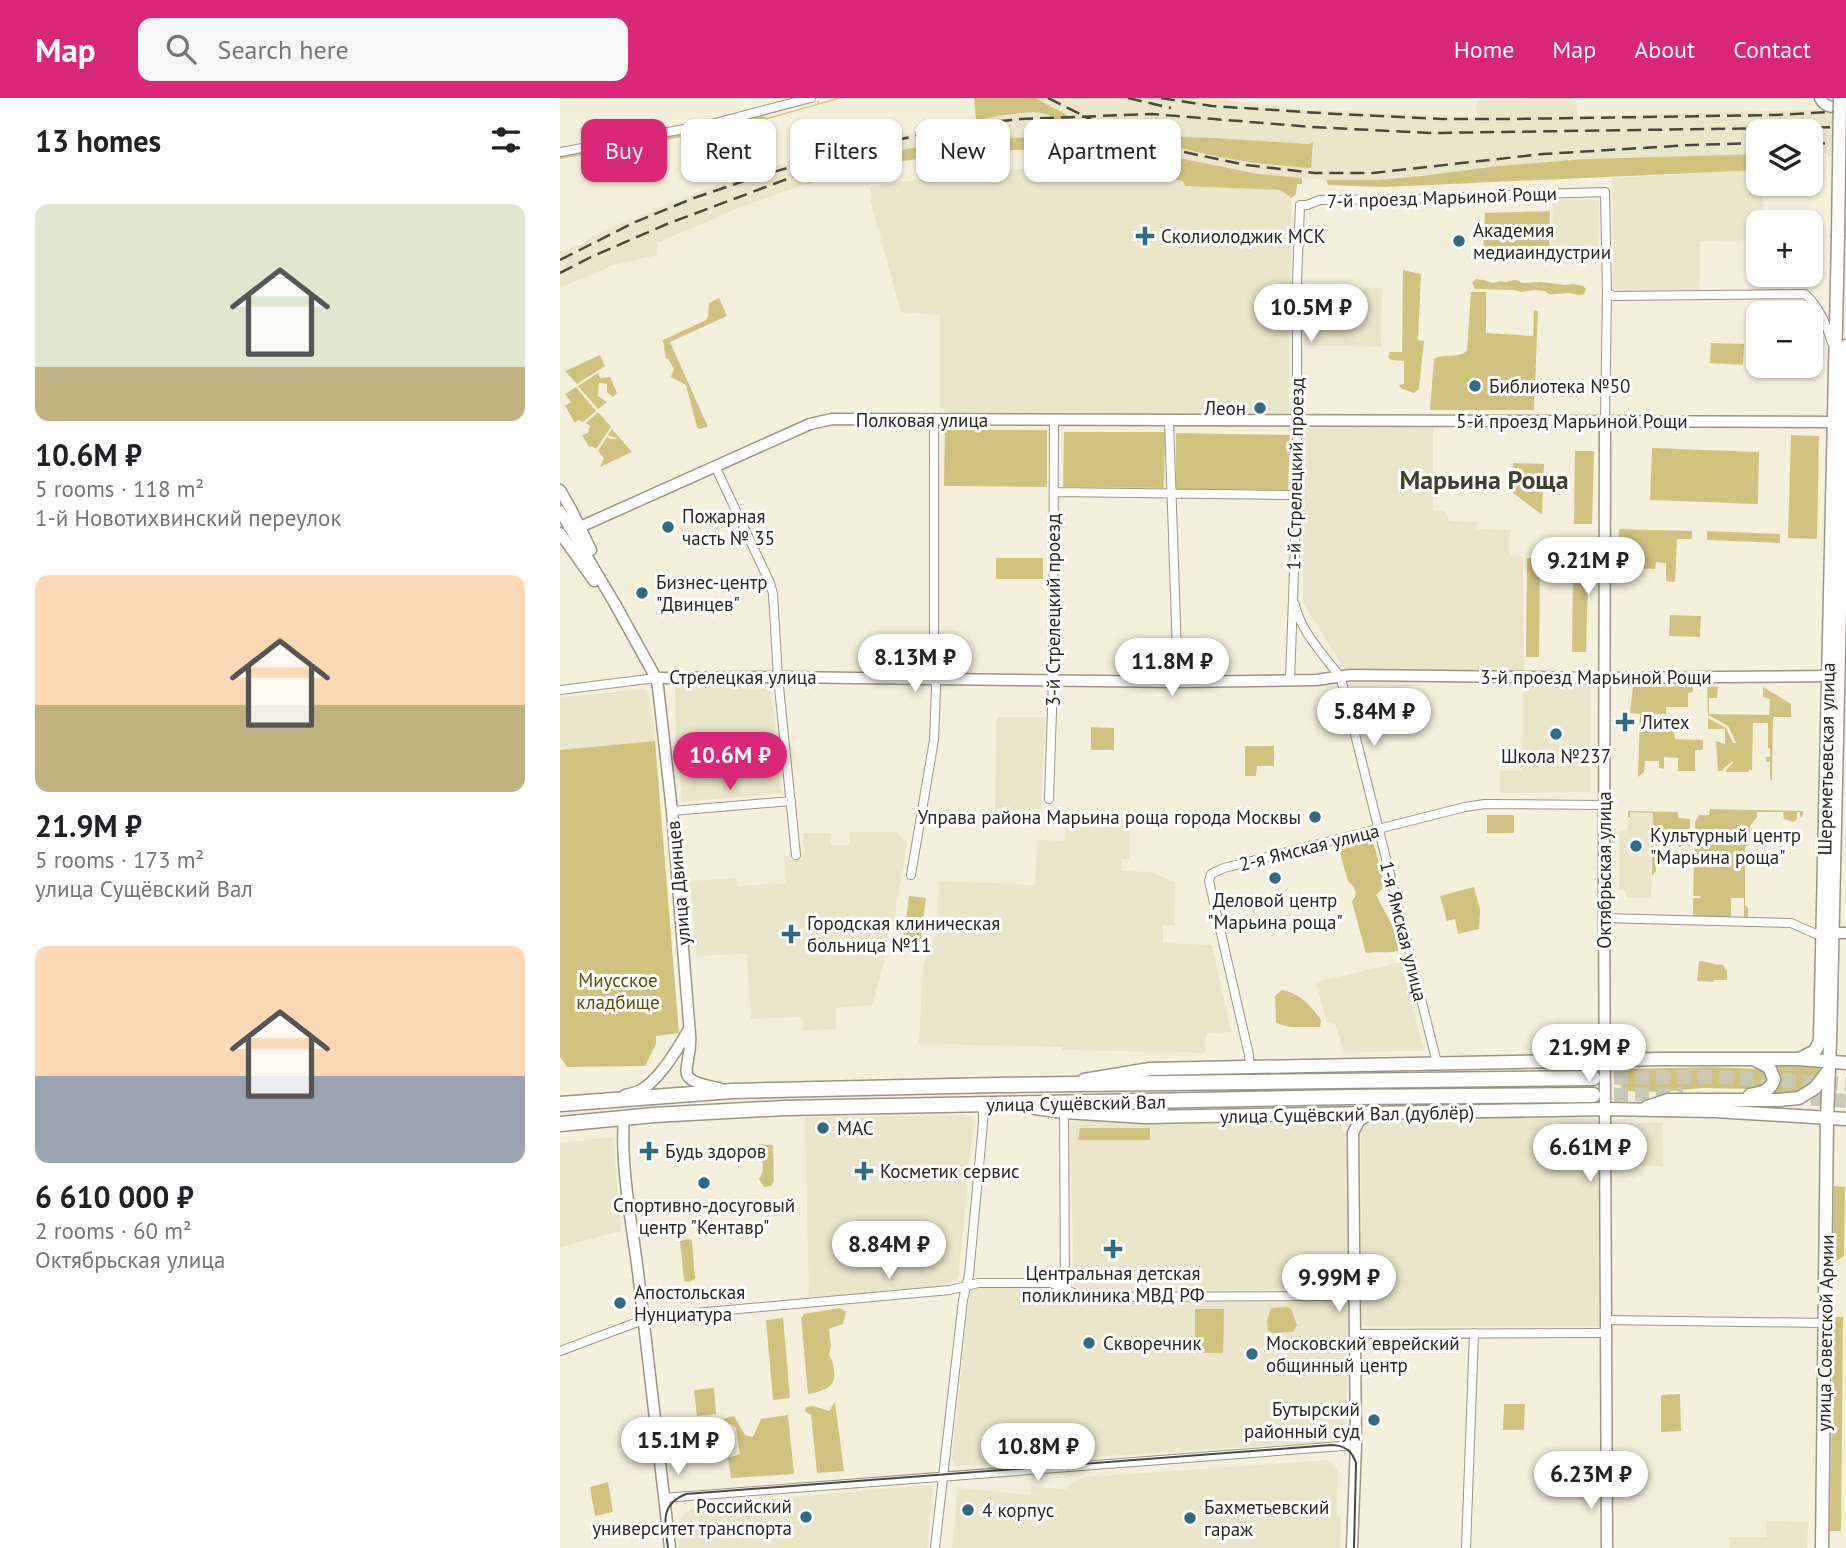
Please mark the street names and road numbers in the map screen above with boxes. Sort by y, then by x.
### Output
street label: 7-й проезд Марьиной Рощи [1327,181,1557,213]
street label: 1-й Стрелецкий проезд [1281,377,1309,571]
street label: Полковая улица [856,408,988,432]
street label: 5-й проезд Марьиной Рощи [1456,409,1688,433]
street label: 3-й Стрелецкий проезд [1041,514,1065,706]
street label: Шереметьевская улица [1812,662,1840,856]
street label: Стрелецкая улица [669,665,817,689]
street label: 3-й проезд Марьиной Рощи [1480,665,1712,689]
street label: Октябрьская улица [1592,791,1616,949]
street label: 2-я Ямская улица [1236,818,1382,876]
street label: улица Двинцев [661,820,695,946]
street label: 1-я Ямская улица [1375,858,1433,1004]
street label: улица Сущёвский Вал [986,1089,1166,1117]
street label: улица Сущёвский Вал (дублёр) [1220,1100,1474,1128]
street label: улица Советской Армии [1811,1234,1839,1432]

